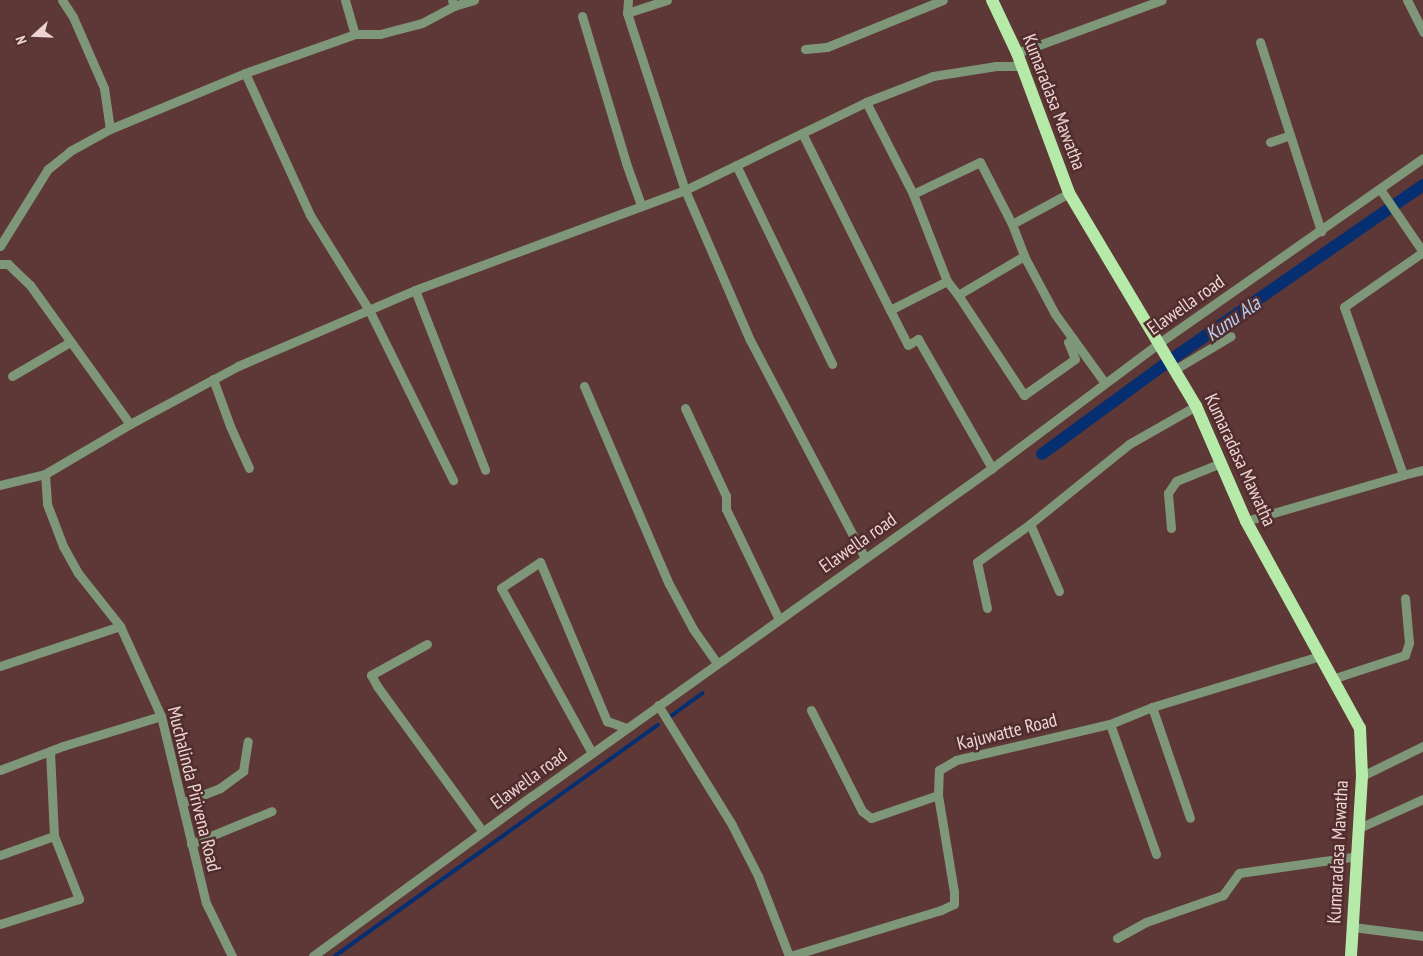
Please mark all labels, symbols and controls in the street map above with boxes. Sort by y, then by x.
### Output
north arrow [10,10,60,60]
street label: Kumaradasa Mawatha [1018,31,1090,173]
text: N [11,33,31,47]
street label: Elawella road [1143,270,1229,340]
water label: Kunu Ala [1201,291,1265,347]
street label: Kumaradasa Mawatha [1199,390,1281,530]
street label: Elawella road [815,508,901,578]
street label: Muchalinda Pirivena Road [162,704,226,874]
street label: Kajuwatte Road [955,709,1059,755]
street label: Elawella road [486,744,572,814]
street label: Kumaradasa Mawatha [1323,780,1353,924]

